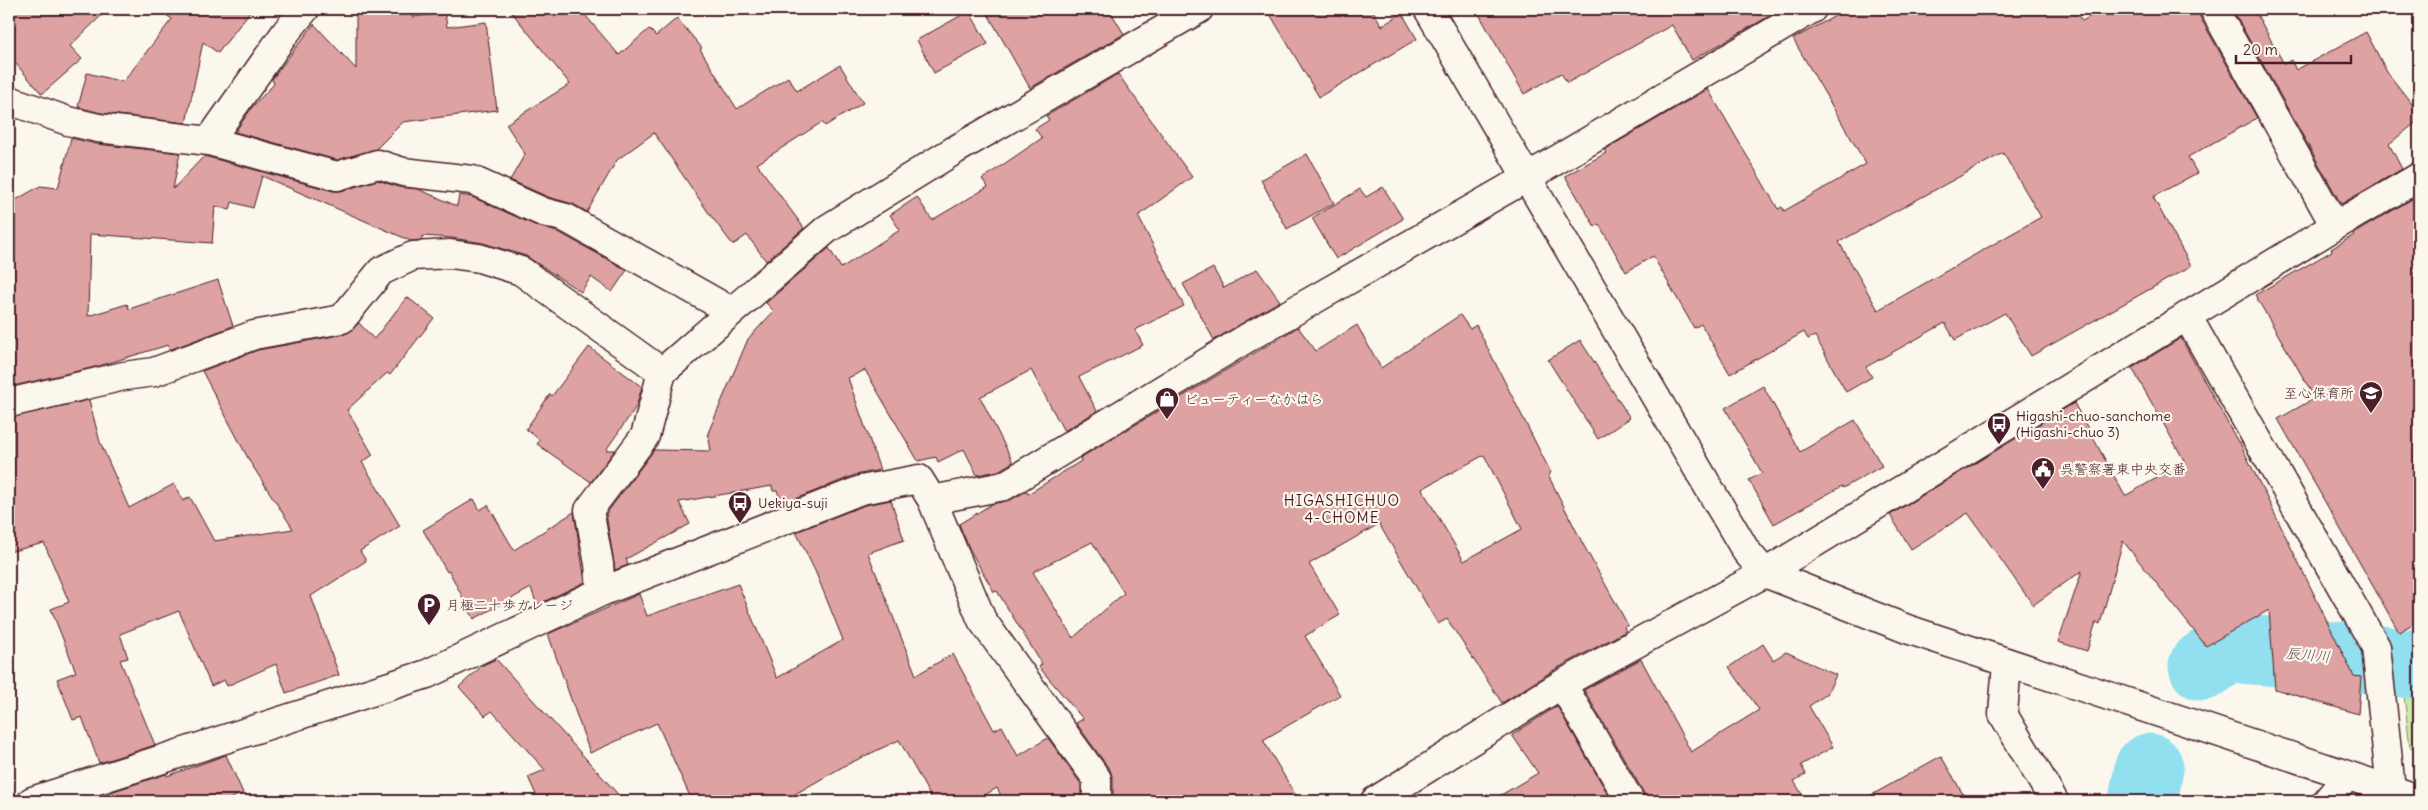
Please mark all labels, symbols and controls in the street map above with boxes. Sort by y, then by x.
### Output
scale bar [2236,32,2350,64]
text: 20 m [2243,40,2278,59]
school or university icon: 至心保育所 [2358,380,2384,414]
place label: 至心保育所 [2284,384,2354,402]
shop icon: ビューティーなかはら [1154,386,1180,420]
place label: ビューティーなかはら [1184,390,1324,408]
place label: Higashi-chuo-sanchome (Higashi-chuo 3) [2016,407,2171,441]
bus stop icon: Higashi-chuo-sanchome (Higashi-chuo 3) [1986,411,2012,445]
public building icon: 呉警察署東中央交番 [2030,456,2056,490]
place label: 呉警察署東中央交番 [2060,460,2186,478]
bus stop icon: Uekiya-suji [727,490,753,524]
district label: HIGASHICHUO 4-CHOME [1284,491,1400,527]
place label: Uekiya-suji [758,494,828,512]
parking icon: 月極二十歩ガレージ [416,592,442,626]
place label: 月極二十歩ガレージ [446,596,573,614]
water label: 辰川川 [2285,643,2331,666]

